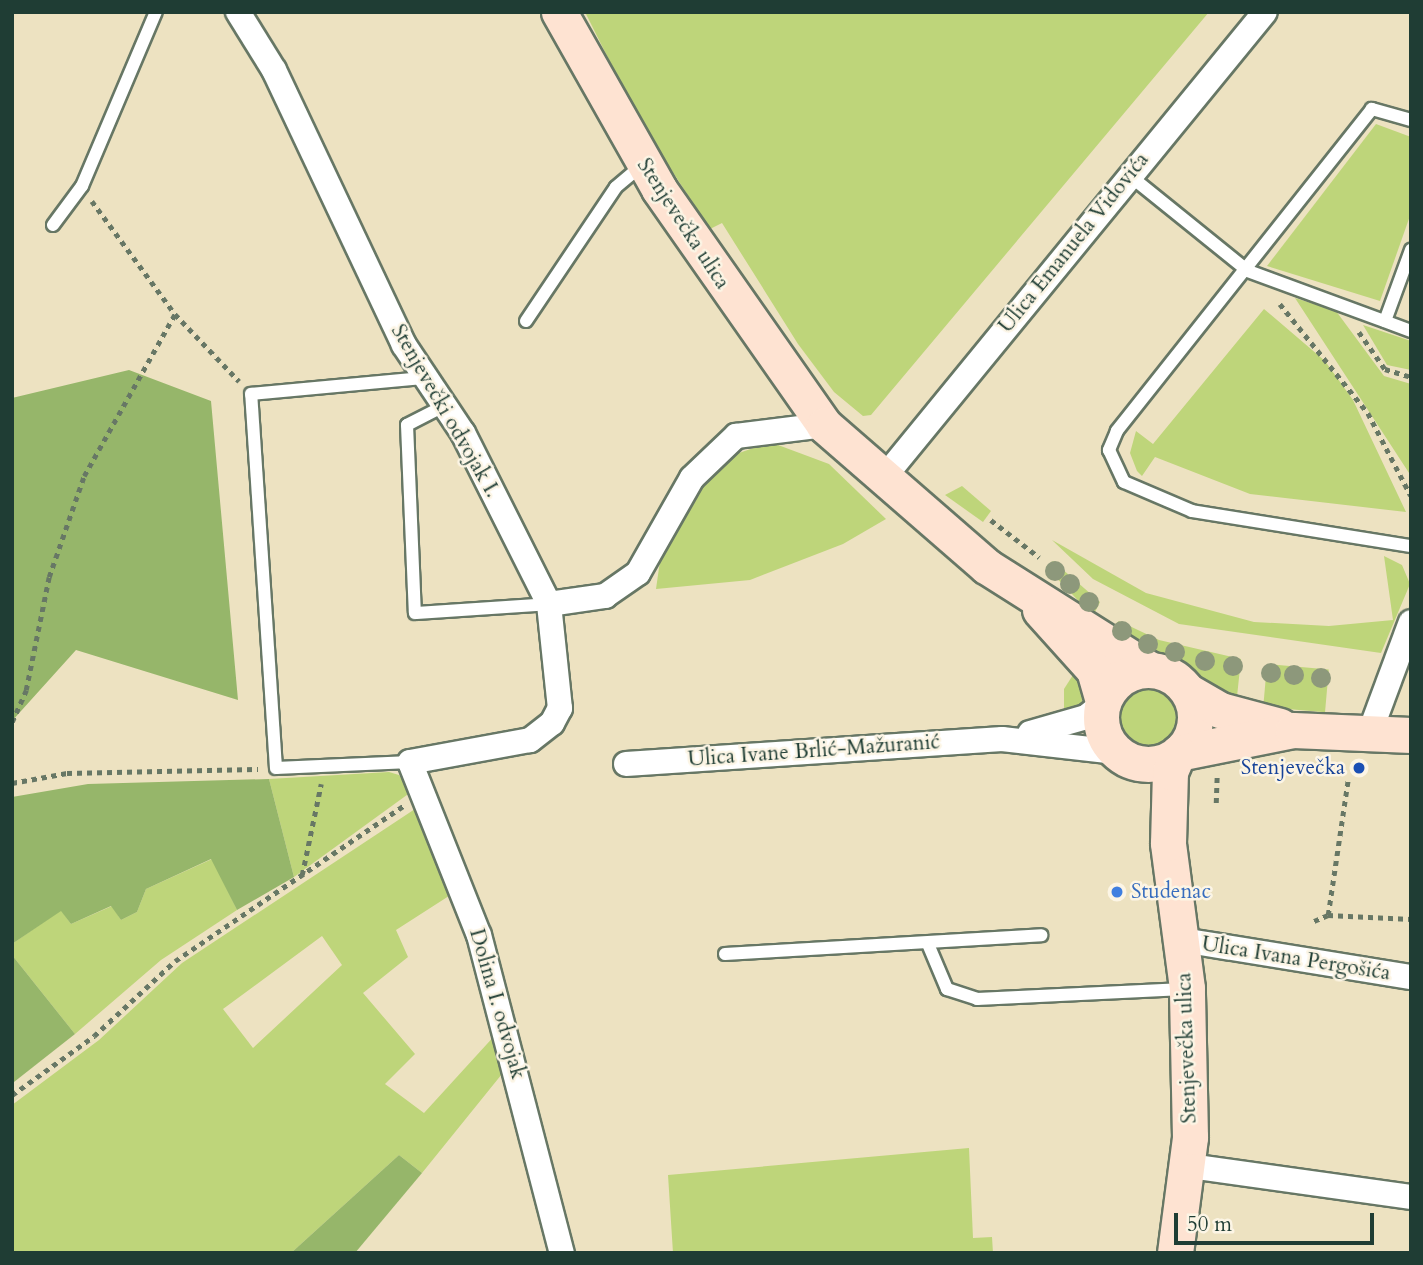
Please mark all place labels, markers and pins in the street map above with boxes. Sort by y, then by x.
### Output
place label: Stenjevečka [1241,755,1345,781]
marker: Stenjevečka [1351,760,1367,776]
place label: Studenac [1131,879,1211,905]
marker: Studenac [1109,884,1125,900]

